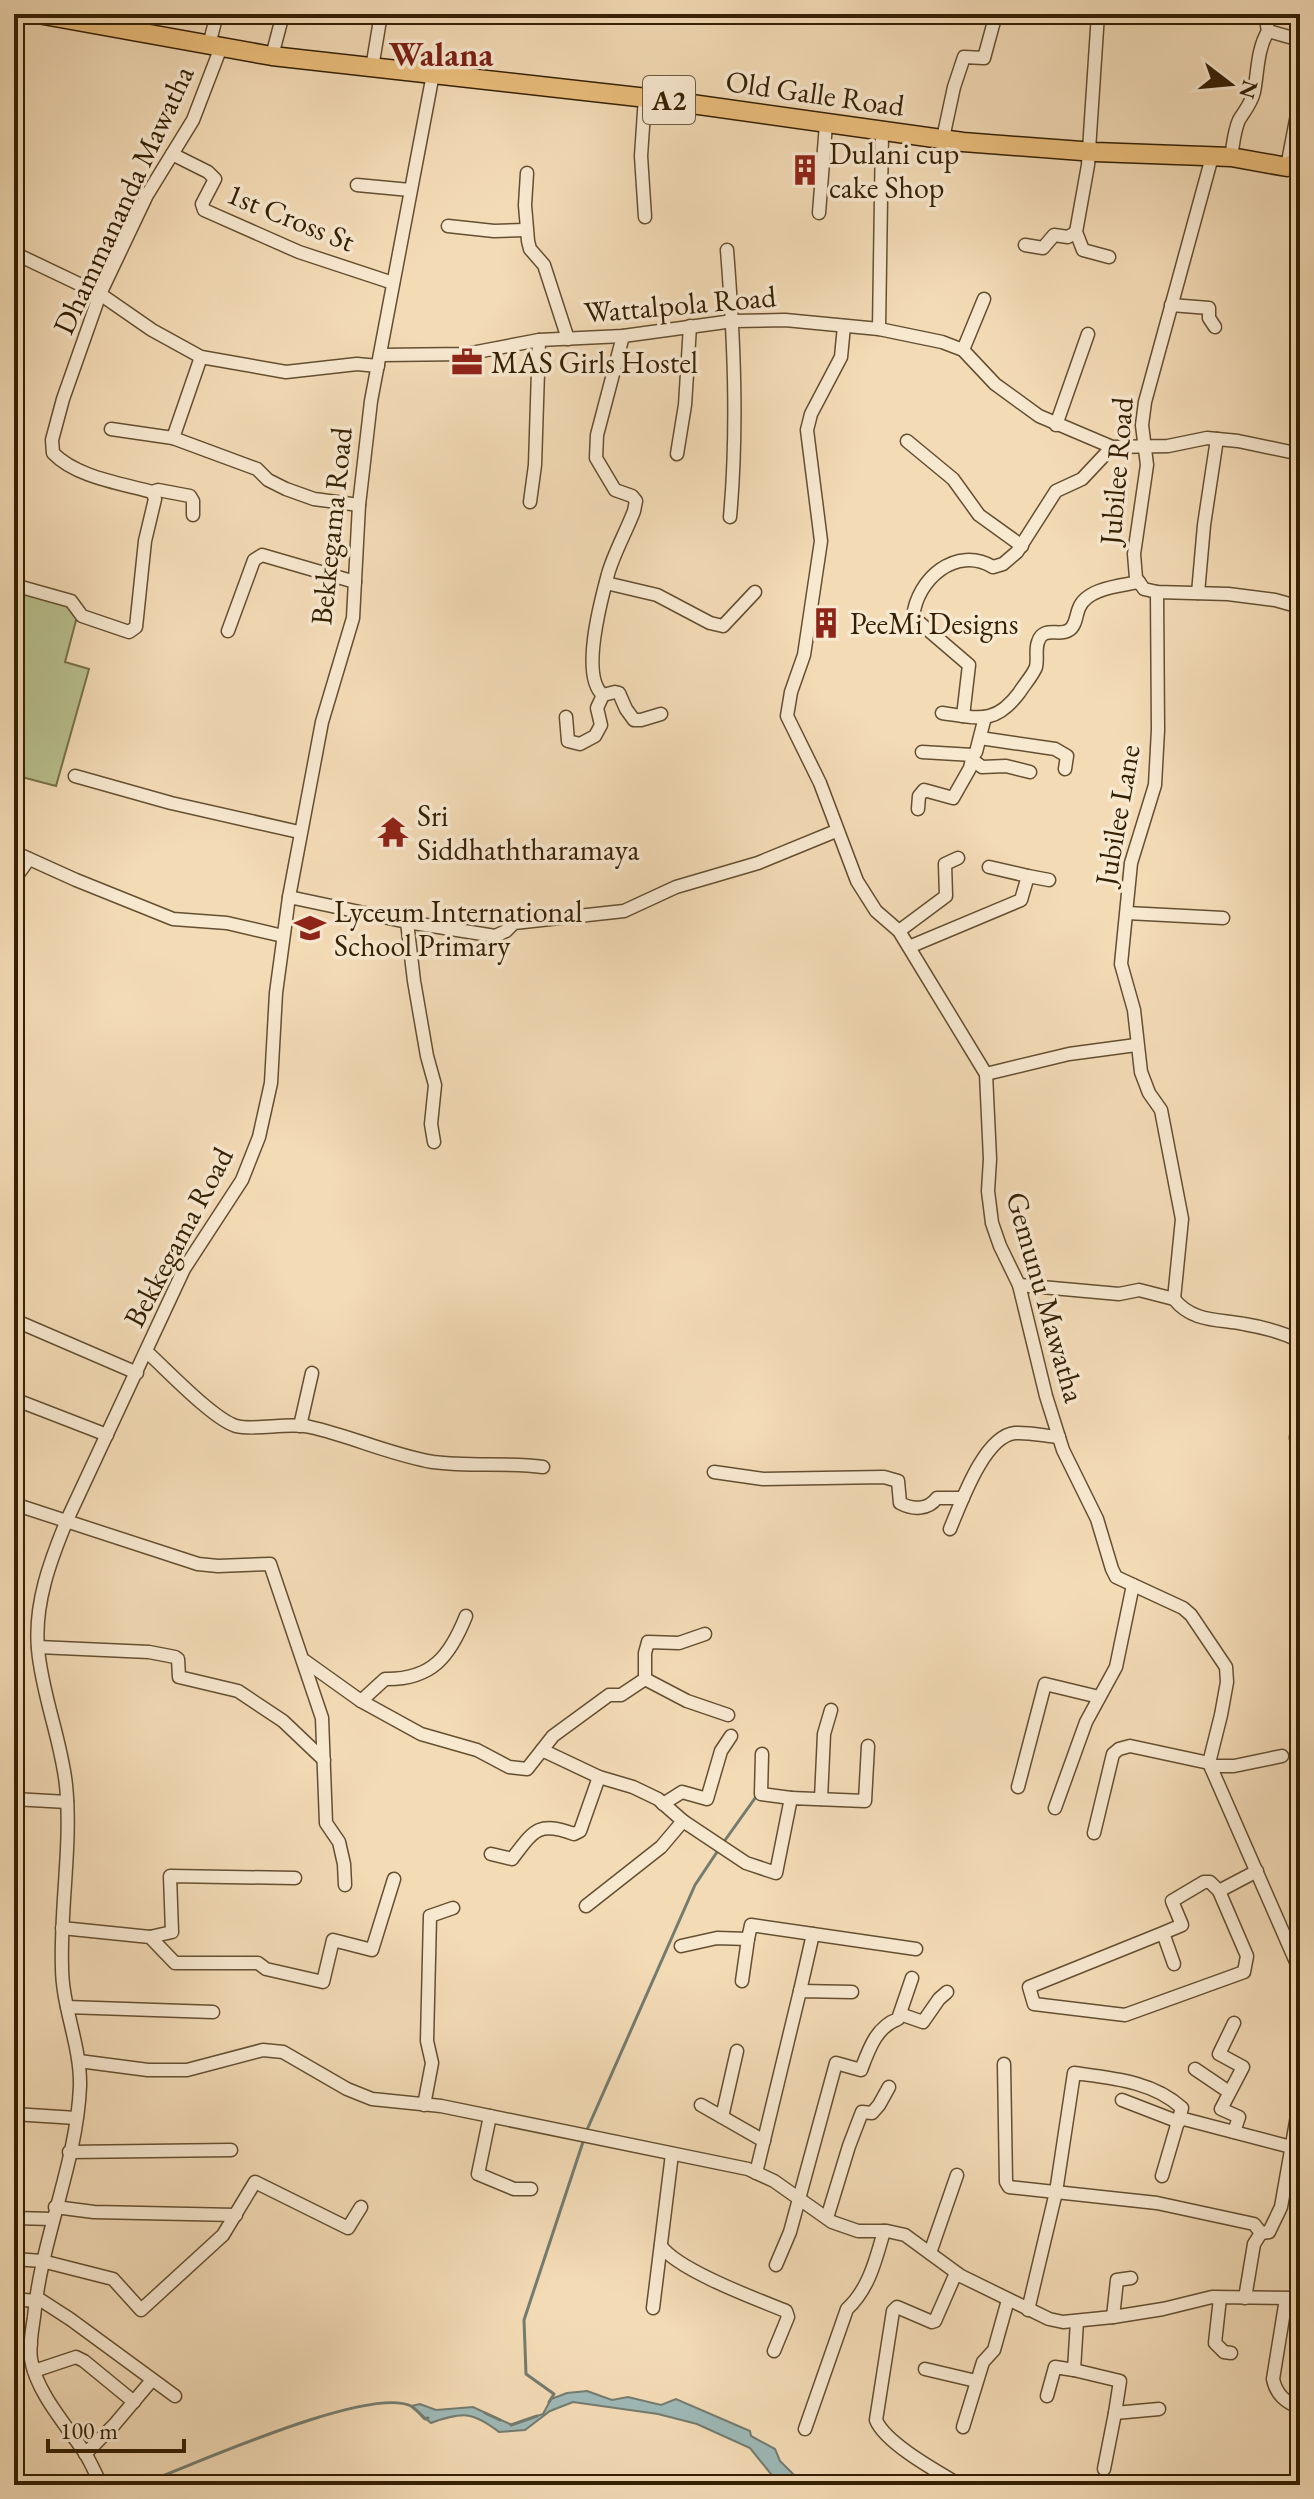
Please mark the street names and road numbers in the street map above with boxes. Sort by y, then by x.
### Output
street label: Dhammananda Mawatha [44,59,202,341]
street label: Old Galle Road [723,61,908,125]
road number: A2 [643,76,695,124]
street label: 1st Cross St [221,174,361,260]
street label: Wattalpola Road [582,276,778,332]
street label: Jubilee Road [1090,395,1142,549]
street label: Bekkegama Road [301,425,361,627]
street label: Jubilee Lane [1085,742,1149,891]
street label: Bekkegama Road [114,1140,242,1334]
street label: Gemunu Mawatha [997,1187,1095,1407]

